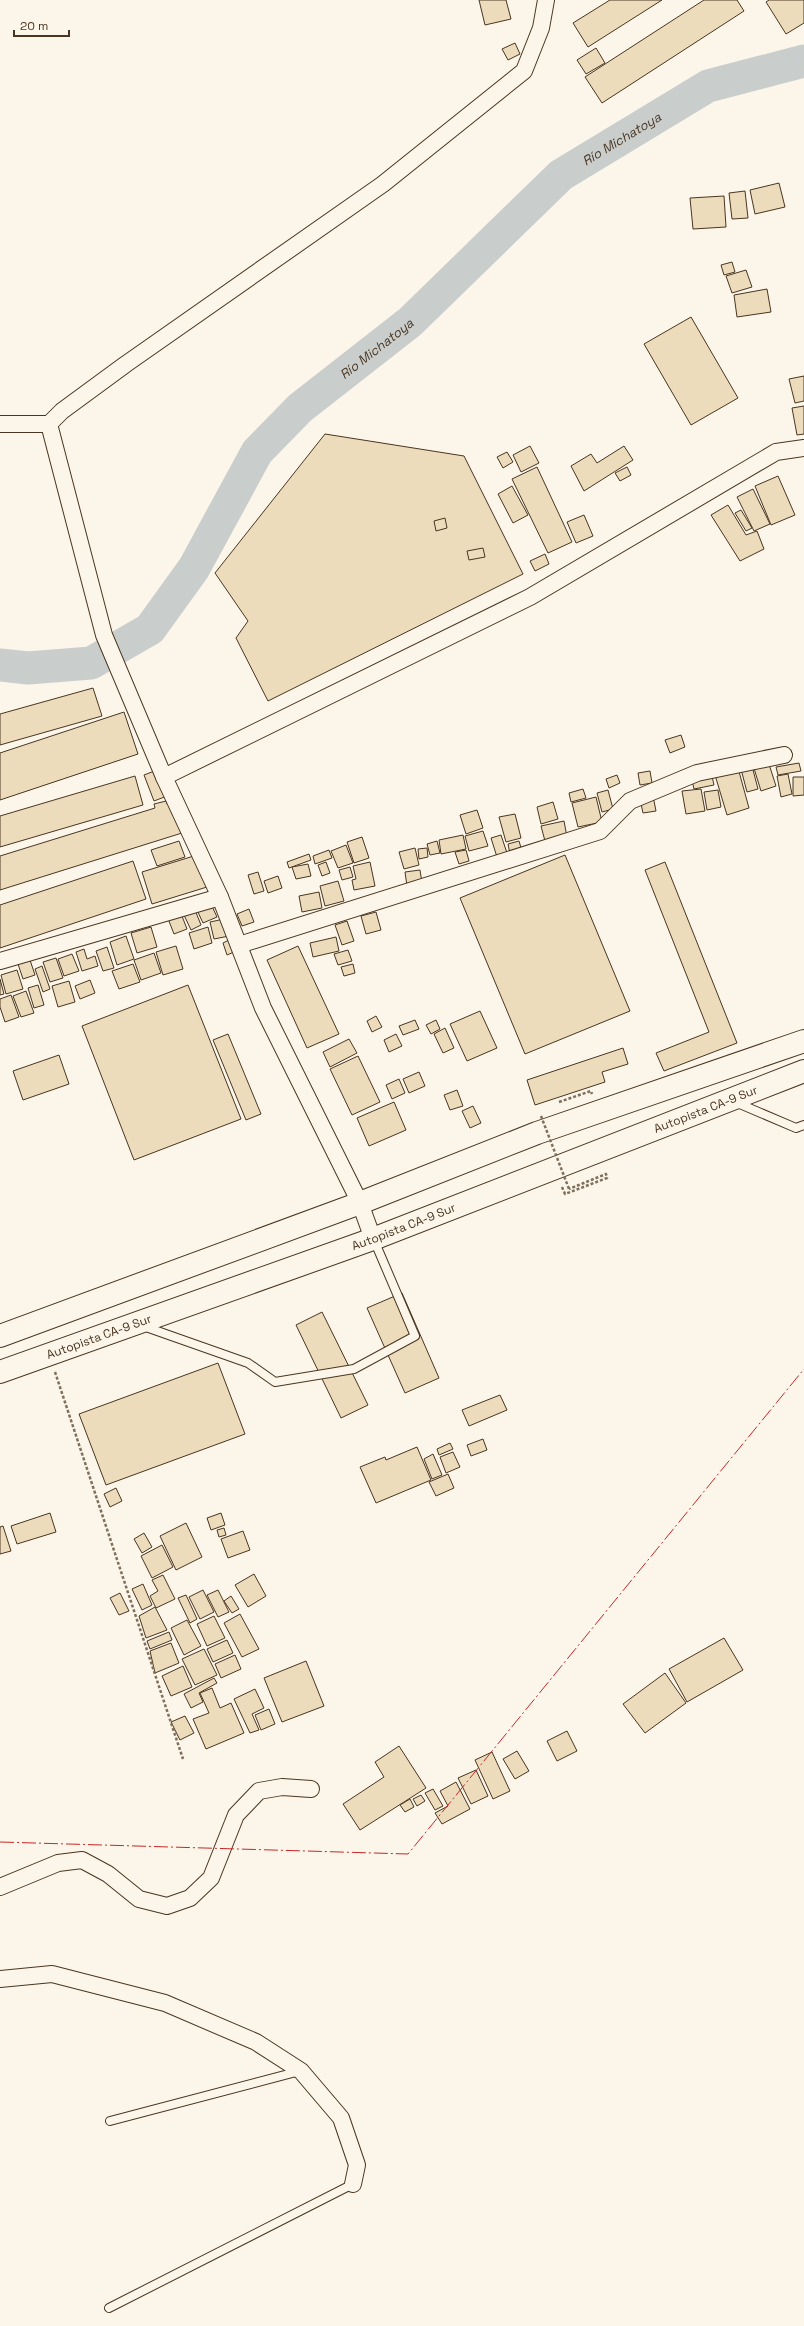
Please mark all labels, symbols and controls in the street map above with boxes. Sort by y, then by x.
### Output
scale bar [14,12,69,38]
text: 20 m [20,18,48,34]
water label: Río Michatoya [579,108,664,169]
water label: Río Michatoya [336,314,417,383]
street label: Autopista CA-9 Sur [651,1082,760,1137]
street label: Autopista CA-9 Sur [349,1199,458,1254]
street label: Autopista CA-9 Sur [44,1311,154,1363]

